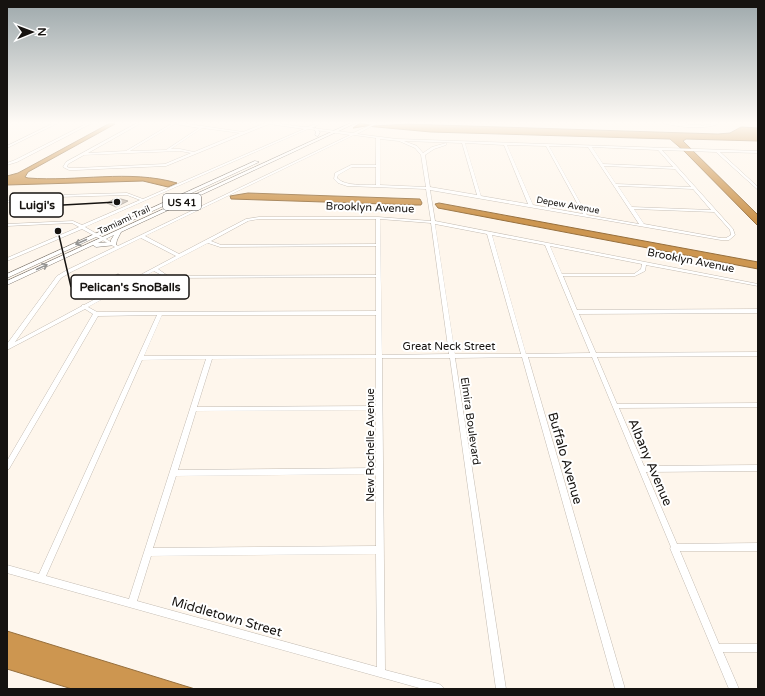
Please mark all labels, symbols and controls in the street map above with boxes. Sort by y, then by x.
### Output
north arrow [12,12,52,52]
text: N [35,27,48,36]
callout: Luigi's [10,193,63,217]
road number: US 41 [163,194,201,210]
street label: Depew Avenue [535,195,600,216]
text: Luigi's [19,198,55,213]
street label: Brooklyn Avenue [326,199,414,216]
street label: Tamiami Trail [96,204,152,237]
one-way arrow [75,239,87,246]
street label: Brooklyn Avenue [646,246,736,275]
one-way arrow [36,263,48,270]
callout: Pelican's SnoBalls [71,275,189,299]
text: Pelican's SnoBalls [79,280,181,294]
street label: Great Neck Street [403,340,495,353]
street label: Elmira Boulevard [458,376,483,466]
street label: New Rochelle Avenue [364,388,377,502]
street label: Buffalo Avenue [544,410,586,506]
street label: Albany Avenue [625,416,676,508]
street label: Middletown Street [170,594,284,640]

